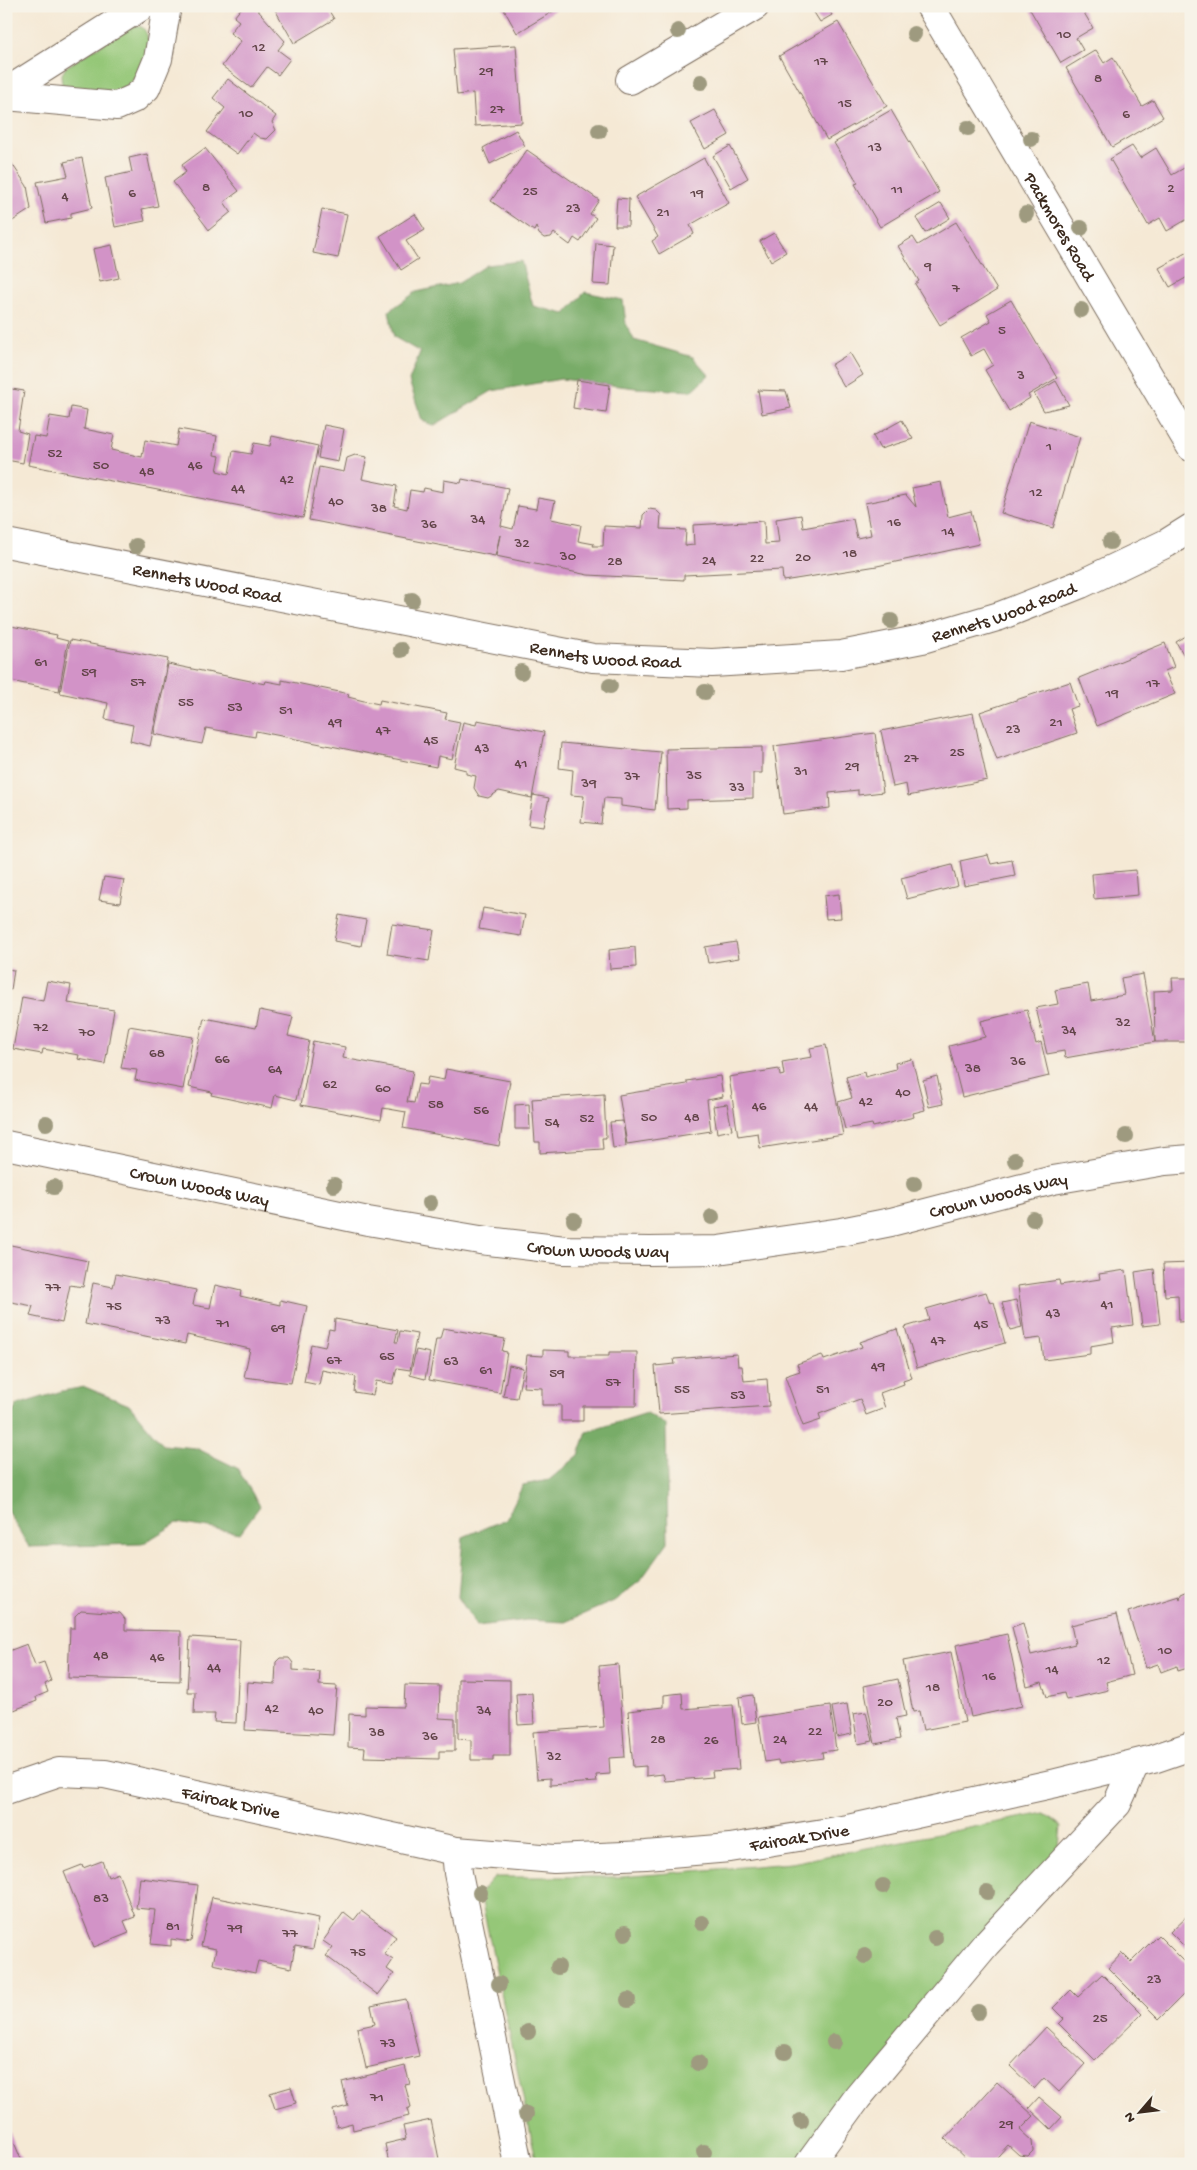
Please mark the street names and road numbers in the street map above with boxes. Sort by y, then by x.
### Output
street label: Packmores Road [1018,169,1099,287]
street label: Rennets Wood Road [130,560,285,610]
street label: Rennets Wood Road [929,578,1081,649]
street label: Rennets Wood Road [528,638,682,675]
street label: Crown Woods Way [128,1163,271,1213]
street label: Crown Woods Way [927,1170,1069,1225]
street label: Crown Woods Way [526,1238,669,1264]
street label: Fairoak Drive [178,1783,282,1825]
street label: Fairoak Drive [747,1821,851,1858]

